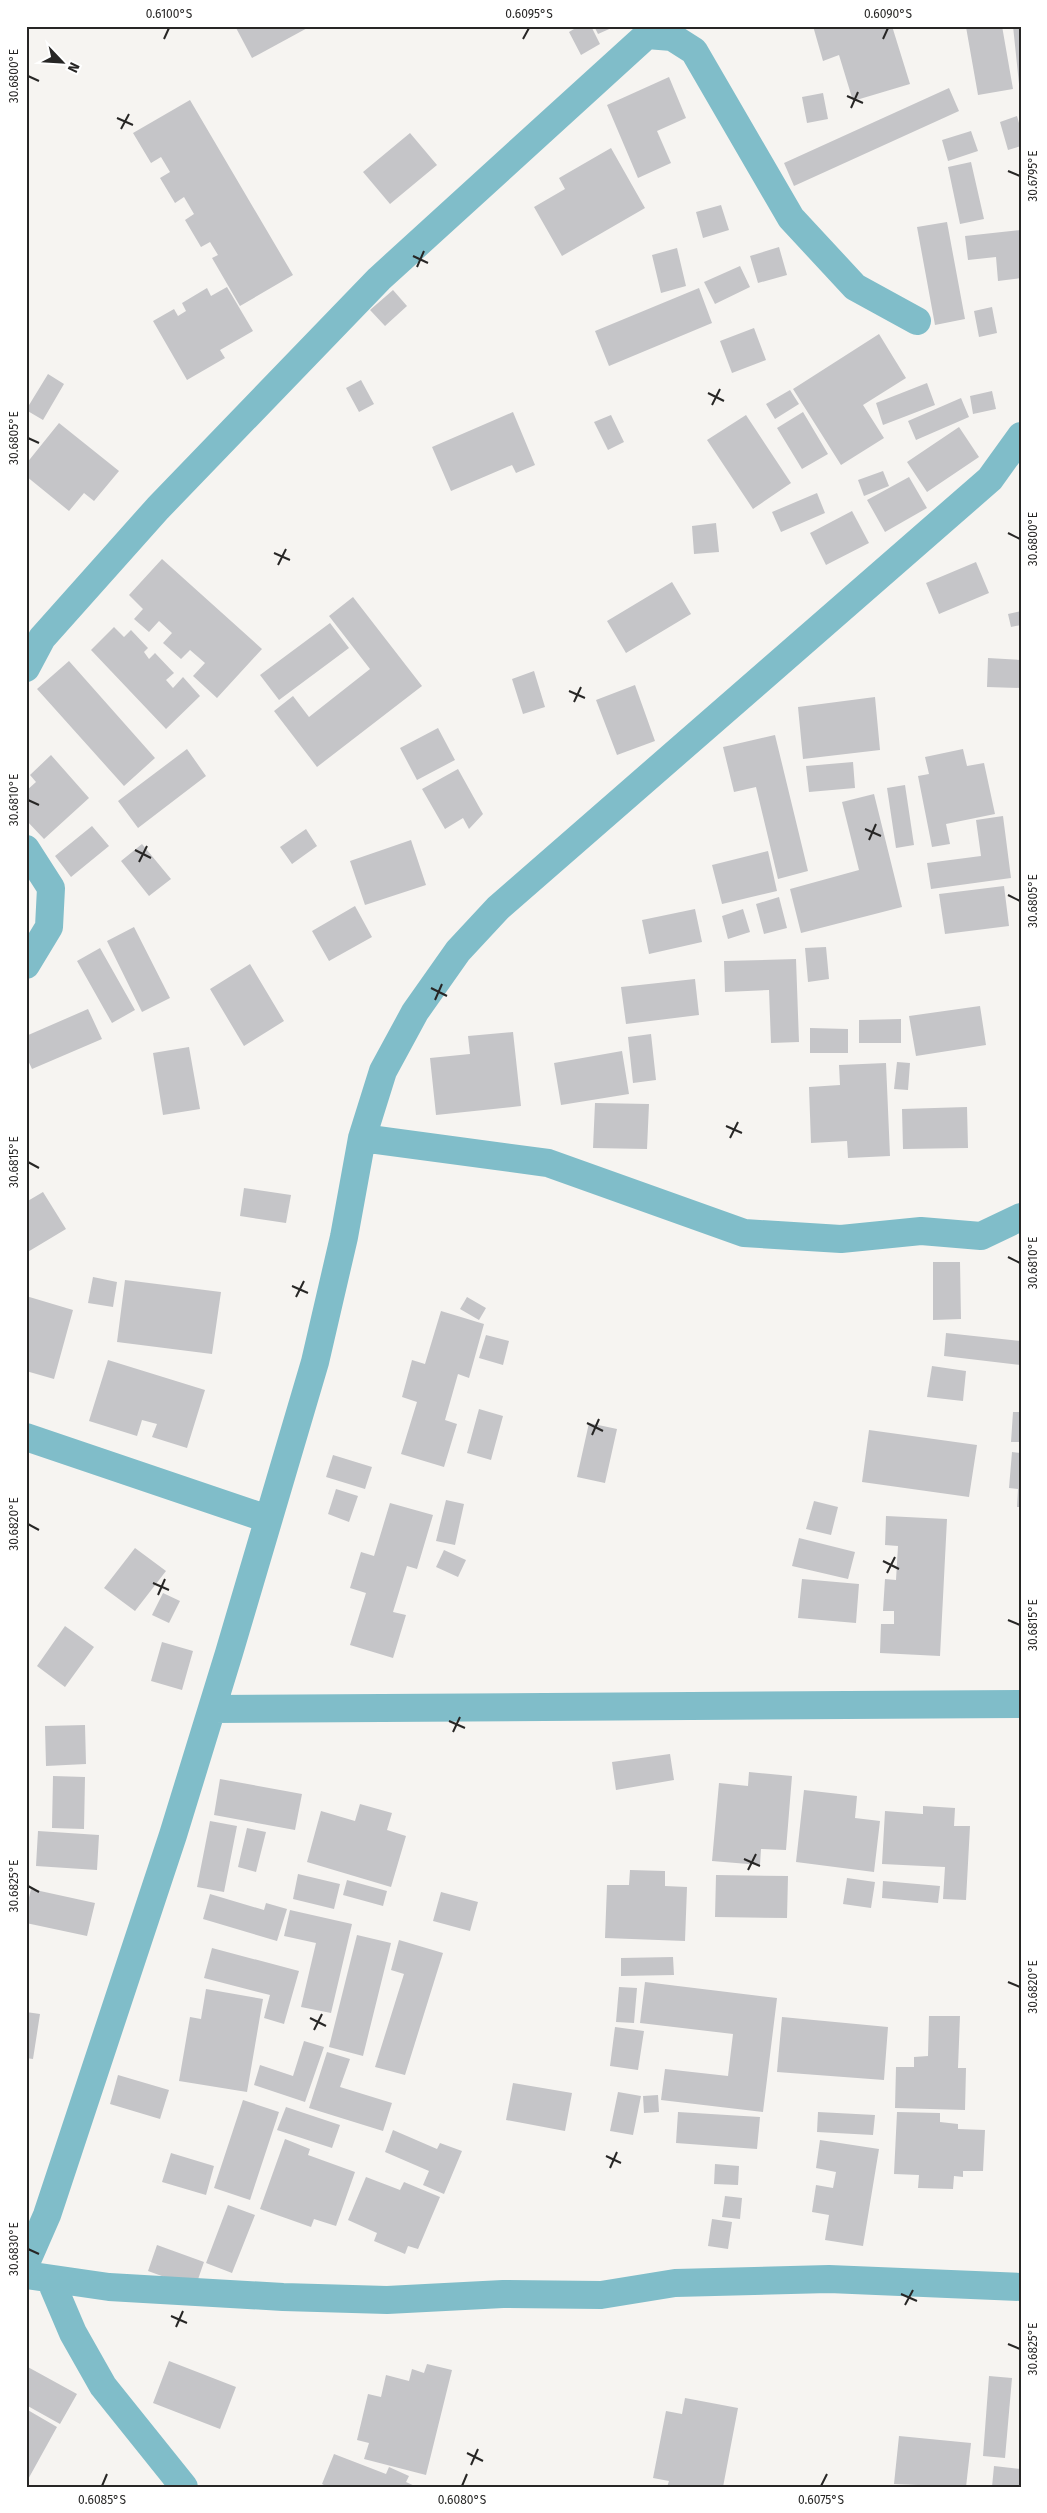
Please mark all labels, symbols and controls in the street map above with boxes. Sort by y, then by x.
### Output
text: 0.6100°S [146,7,193,21]
text: 0.6095°S [505,7,553,21]
text: 0.6090°S [864,7,913,21]
north arrow [38,38,88,88]
text: 30.6800°E [7,49,21,103]
text: N [64,59,83,75]
text: 30.6795°E [1026,150,1040,202]
text: 30.6805°E [7,411,21,465]
text: 30.6800°E [1026,512,1040,566]
text: 30.6810°E [7,774,21,826]
text: 30.6805°E [1026,874,1040,928]
text: 30.6815°E [7,1136,21,1188]
text: 30.6810°E [1026,1237,1040,1289]
text: 30.6820°E [7,1497,21,1551]
text: 30.6815°E [1026,1599,1040,1651]
text: 30.6825°E [7,1860,21,1912]
text: 30.6820°E [1026,1960,1040,2014]
text: 30.6830°E [7,2222,21,2276]
text: 30.6825°E [1026,2323,1040,2375]
text: 0.6085°S [78,2493,126,2507]
text: 0.6080°S [438,2493,487,2507]
text: 0.6075°S [798,2493,845,2507]

